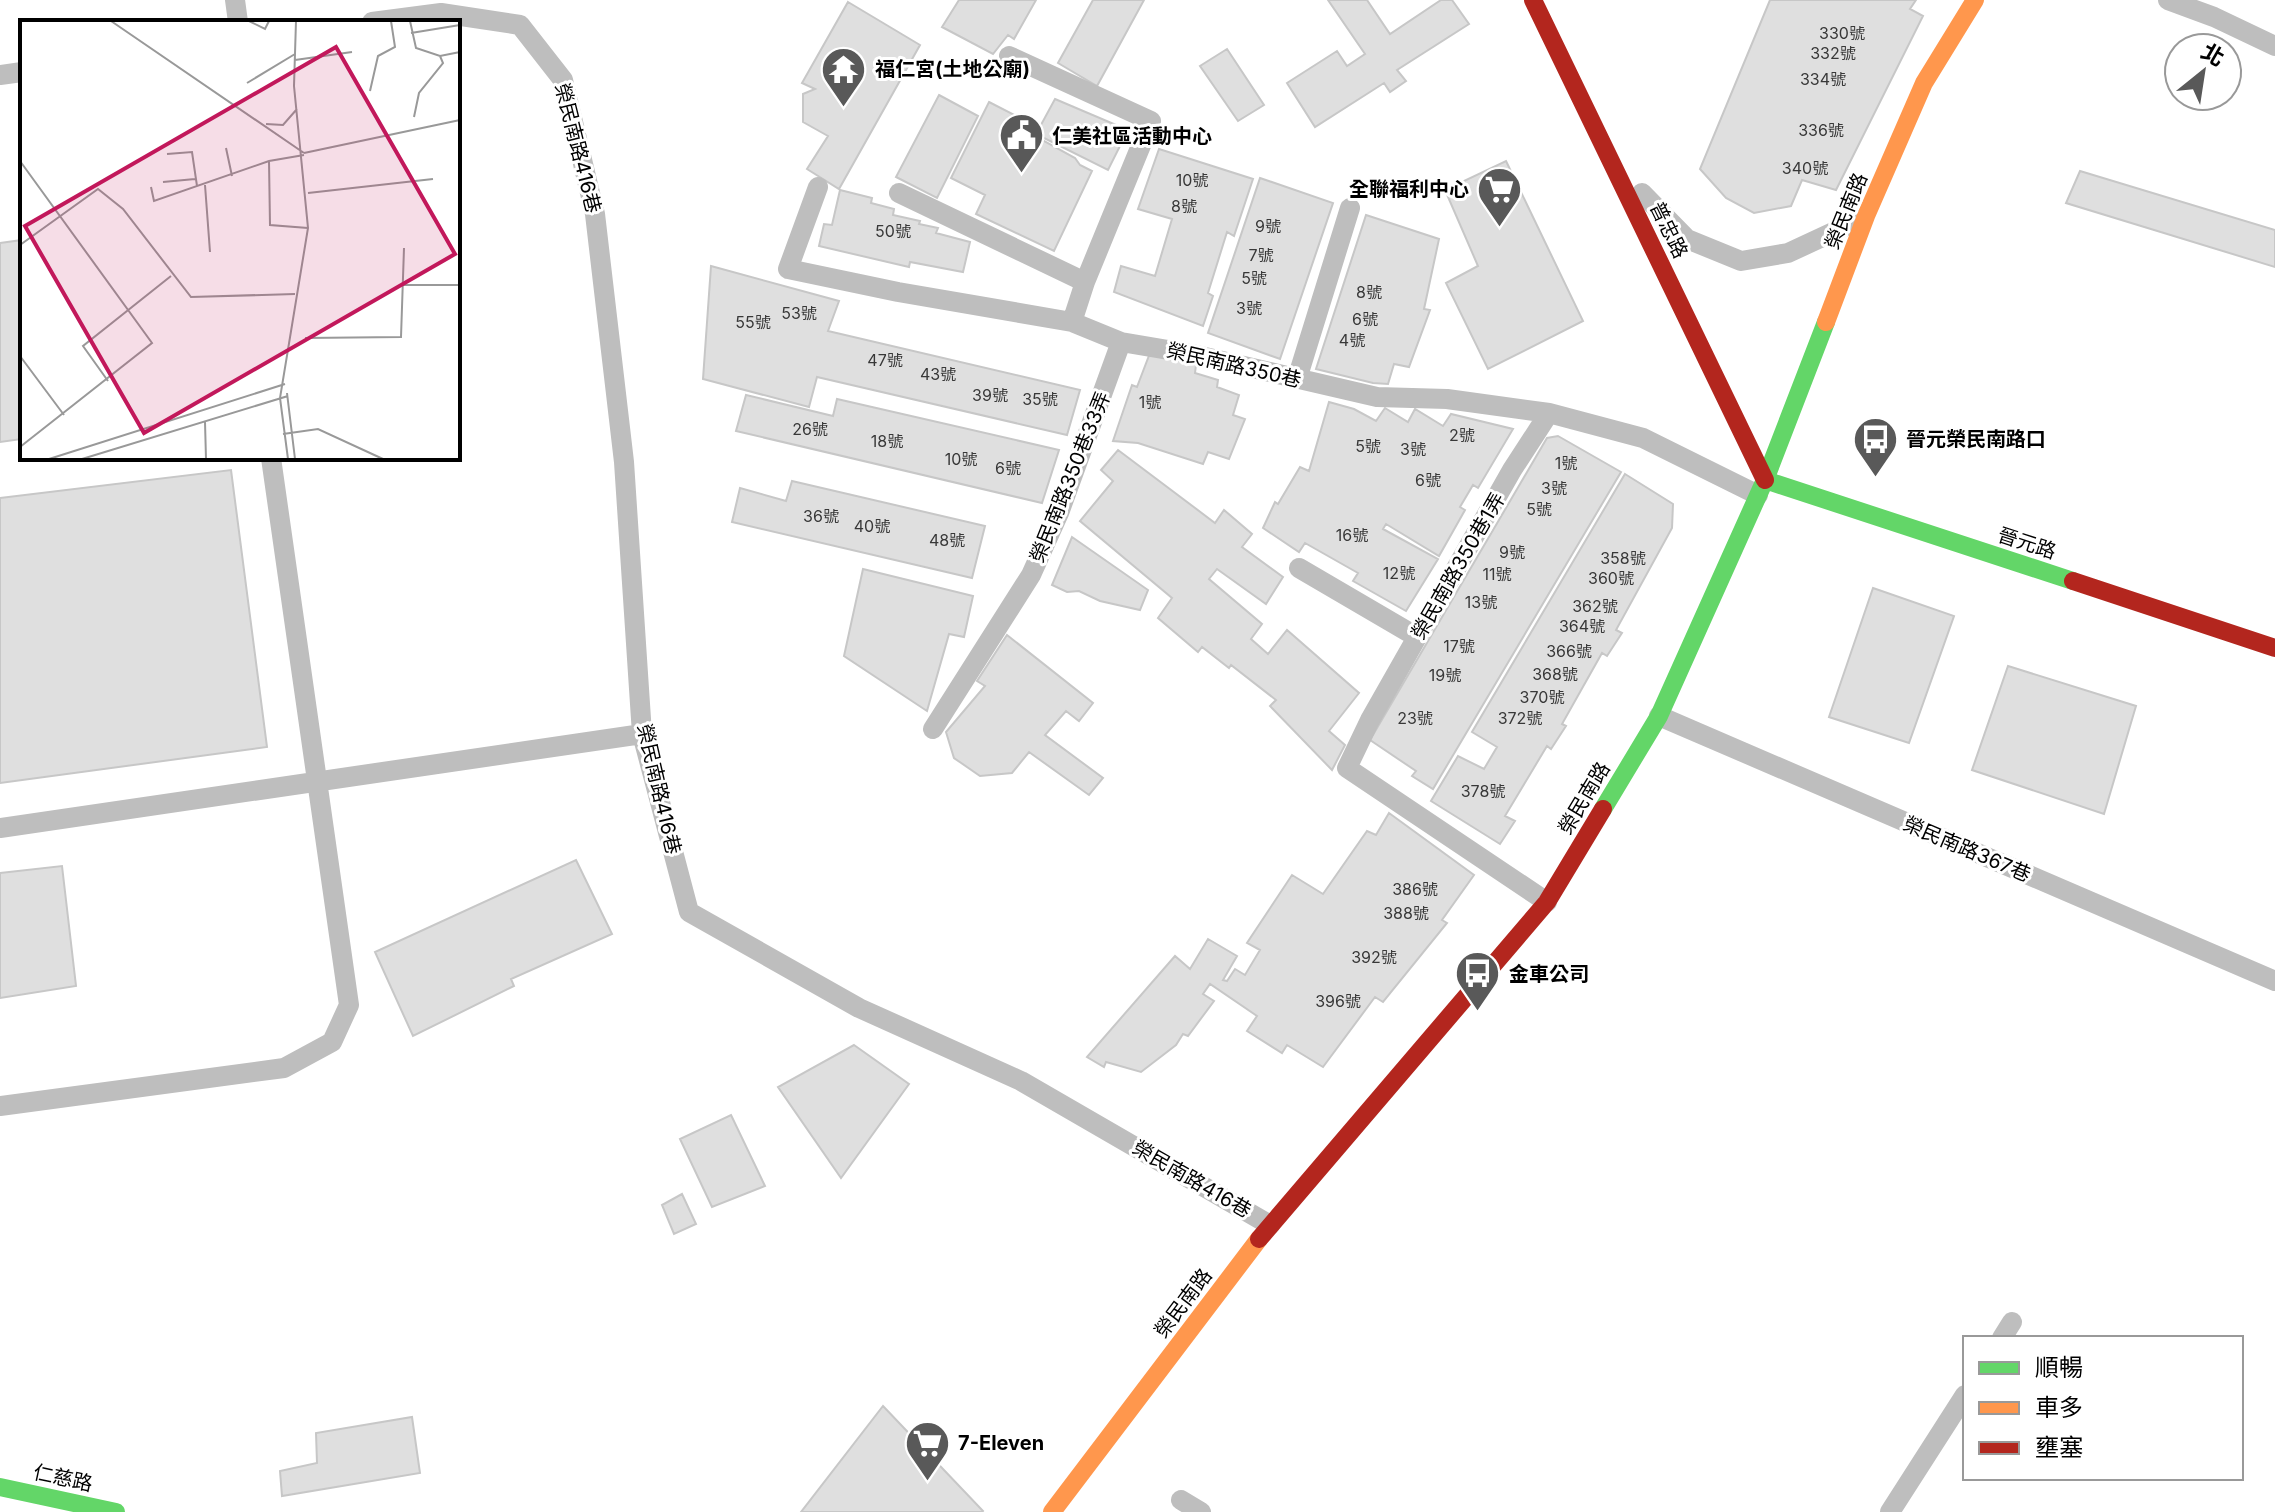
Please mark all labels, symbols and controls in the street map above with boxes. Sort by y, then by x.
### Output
inset map [20,20,460,460]
house number: 330號 [1819,23,1865,43]
north arrow [2163,32,2243,112]
text: 北 [2197,38,2229,71]
house number: 332號 [1810,43,1856,63]
temple icon: 福仁宮(土地公廟) [820,45,868,108]
place label: 福仁宮(土地公廟) [875,57,1030,81]
house number: 334號 [1800,69,1846,89]
street label: 榮民南路416巷 [550,81,606,215]
public building icon: 仁美社區活動中心 [997,112,1045,175]
house number: 336號 [1798,120,1844,140]
place label: 仁美社區活動中心 [1052,124,1212,148]
house number: 340號 [1782,158,1828,178]
supermarket icon: 全聯福利中心 [1476,165,1524,228]
street label: 榮民南路 [1820,169,1872,253]
house number: 10號 [1176,170,1208,190]
place label: 全聯福利中心 [1349,177,1469,201]
house number: 8號 [1171,196,1197,216]
street label: 普忠路 [1645,198,1693,262]
house number: 9號 [1255,216,1281,236]
house number: 50號 [875,221,911,241]
house number: 7號 [1248,245,1274,265]
house number: 5號 [1241,268,1267,288]
house number: 8號 [1356,282,1382,302]
house number: 3號 [1236,298,1262,318]
house number: 53號 [781,303,817,323]
house number: 6號 [1352,309,1378,329]
house number: 55號 [735,312,771,332]
house number: 4號 [1339,330,1365,350]
street label: 榮民南路350巷 [1164,338,1304,392]
house number: 47號 [867,350,903,370]
house number: 43號 [920,364,956,384]
house number: 39號 [972,385,1008,405]
street label: 榮民南路350巷33弄 [1025,388,1115,566]
house number: 35號 [1022,389,1058,409]
house number: 1號 [1139,392,1161,412]
bus stop icon: 晉元榮民南路口 [1851,415,1899,478]
house number: 26號 [792,419,828,439]
house number: 2號 [1449,425,1475,445]
place label: 晉元榮民南路口 [1906,427,2046,451]
house number: 18號 [871,431,903,451]
house number: 5號 [1355,436,1381,456]
house number: 3號 [1400,439,1426,459]
house number: 10號 [945,449,977,469]
house number: 1號 [1555,453,1577,473]
house number: 6號 [995,458,1021,478]
house number: 6號 [1415,470,1441,490]
house number: 3號 [1541,478,1567,498]
street label: 榮民南路350巷1弄 [1406,488,1510,644]
house number: 5號 [1526,499,1552,519]
house number: 36號 [803,506,839,526]
house number: 40號 [854,516,890,536]
street label: 晉元路 [1995,522,2059,564]
house number: 16號 [1336,525,1368,545]
house number: 48號 [929,530,965,550]
house number: 9號 [1499,542,1525,562]
house number: 358號 [1600,548,1646,568]
house number: 12號 [1383,563,1415,583]
house number: 11號 [1482,564,1512,584]
house number: 360號 [1588,568,1634,588]
house number: 13號 [1465,592,1497,612]
house number: 362號 [1572,596,1618,616]
house number: 364號 [1559,616,1605,636]
house number: 17號 [1443,636,1475,656]
house number: 366號 [1546,641,1592,661]
house number: 368號 [1532,664,1578,684]
house number: 19號 [1429,665,1461,685]
house number: 370號 [1520,687,1564,707]
house number: 23號 [1397,708,1433,728]
house number: 372號 [1498,708,1542,728]
street label: 榮民南路416巷 [632,721,686,857]
street label: 榮民南路 [1553,758,1615,838]
house number: 378號 [1461,781,1505,801]
street label: 榮民南路367巷 [1900,811,2034,887]
house number: 386號 [1392,879,1438,899]
house number: 388號 [1383,903,1429,923]
house number: 392號 [1351,947,1397,967]
bus stop icon: 金車公司 [1454,950,1502,1013]
place label: 金車公司 [1509,962,1589,986]
house number: 396號 [1315,991,1361,1011]
street label: 榮民南路416巷 [1128,1135,1256,1223]
street label: 榮民南路 [1149,1264,1217,1342]
legend [1963,1336,2243,1480]
text: 順暢 [2035,1353,2083,1382]
text: 車多 [2035,1393,2083,1422]
supermarket icon: 7-Eleven [903,1419,951,1482]
place label: 7-Eleven [958,1431,1044,1455]
text: 壅塞 [2035,1433,2083,1462]
street label: 仁慈路 [31,1460,95,1496]

